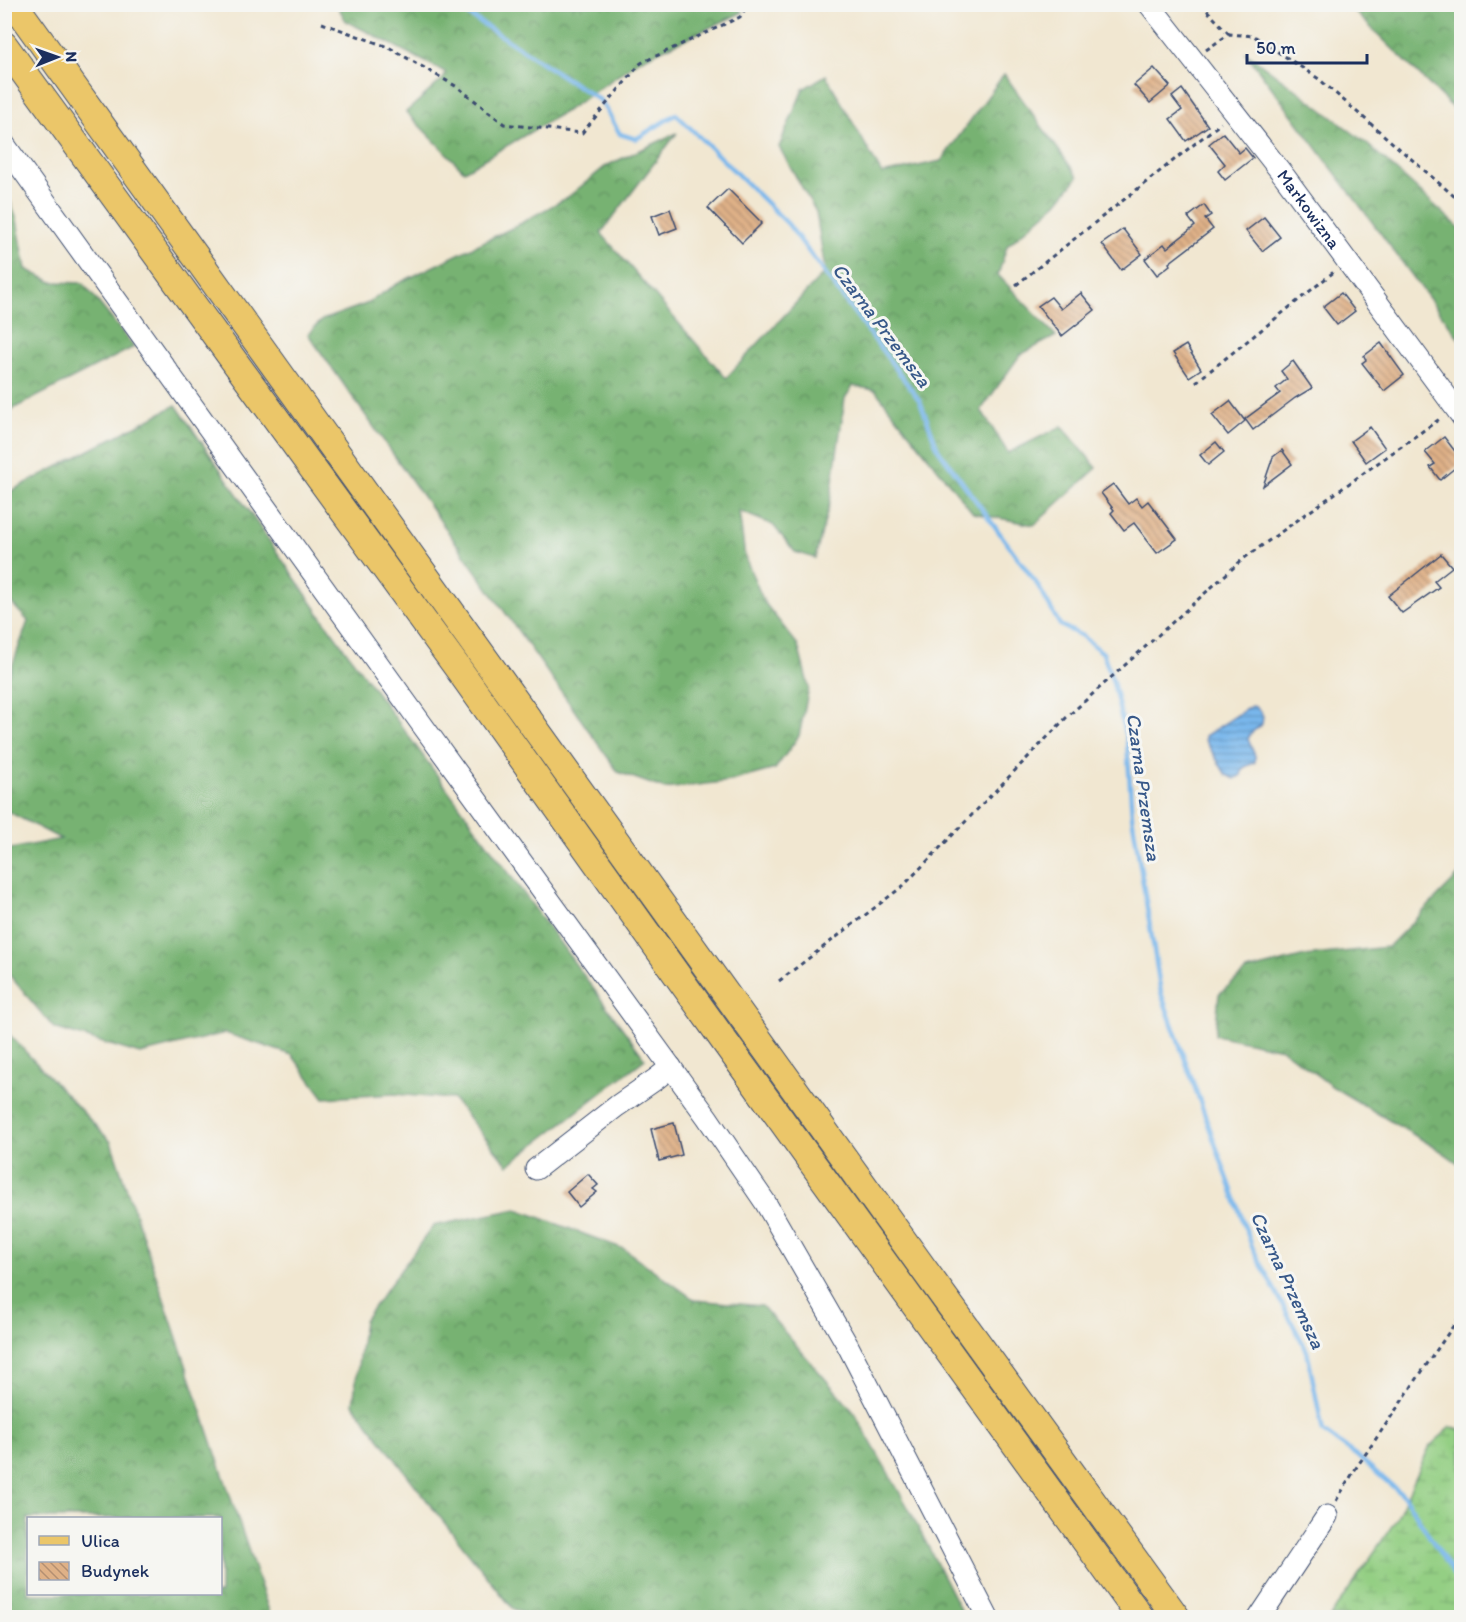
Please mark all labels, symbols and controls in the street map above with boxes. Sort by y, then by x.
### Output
north arrow [27,27,87,87]
scale bar [1247,27,1367,65]
text: 50 m [1256,37,1296,59]
text: N [62,51,81,62]
street label: Markowizna [1272,165,1346,254]
water label: Czarna Przemsza [828,258,937,392]
water label: Czarna Przemsza [1122,711,1166,863]
water label: Czarna Przemsza [1246,1207,1331,1353]
legend [27,1517,222,1595]
text: Ulica [81,1530,120,1552]
text: Budynek [81,1560,150,1582]

